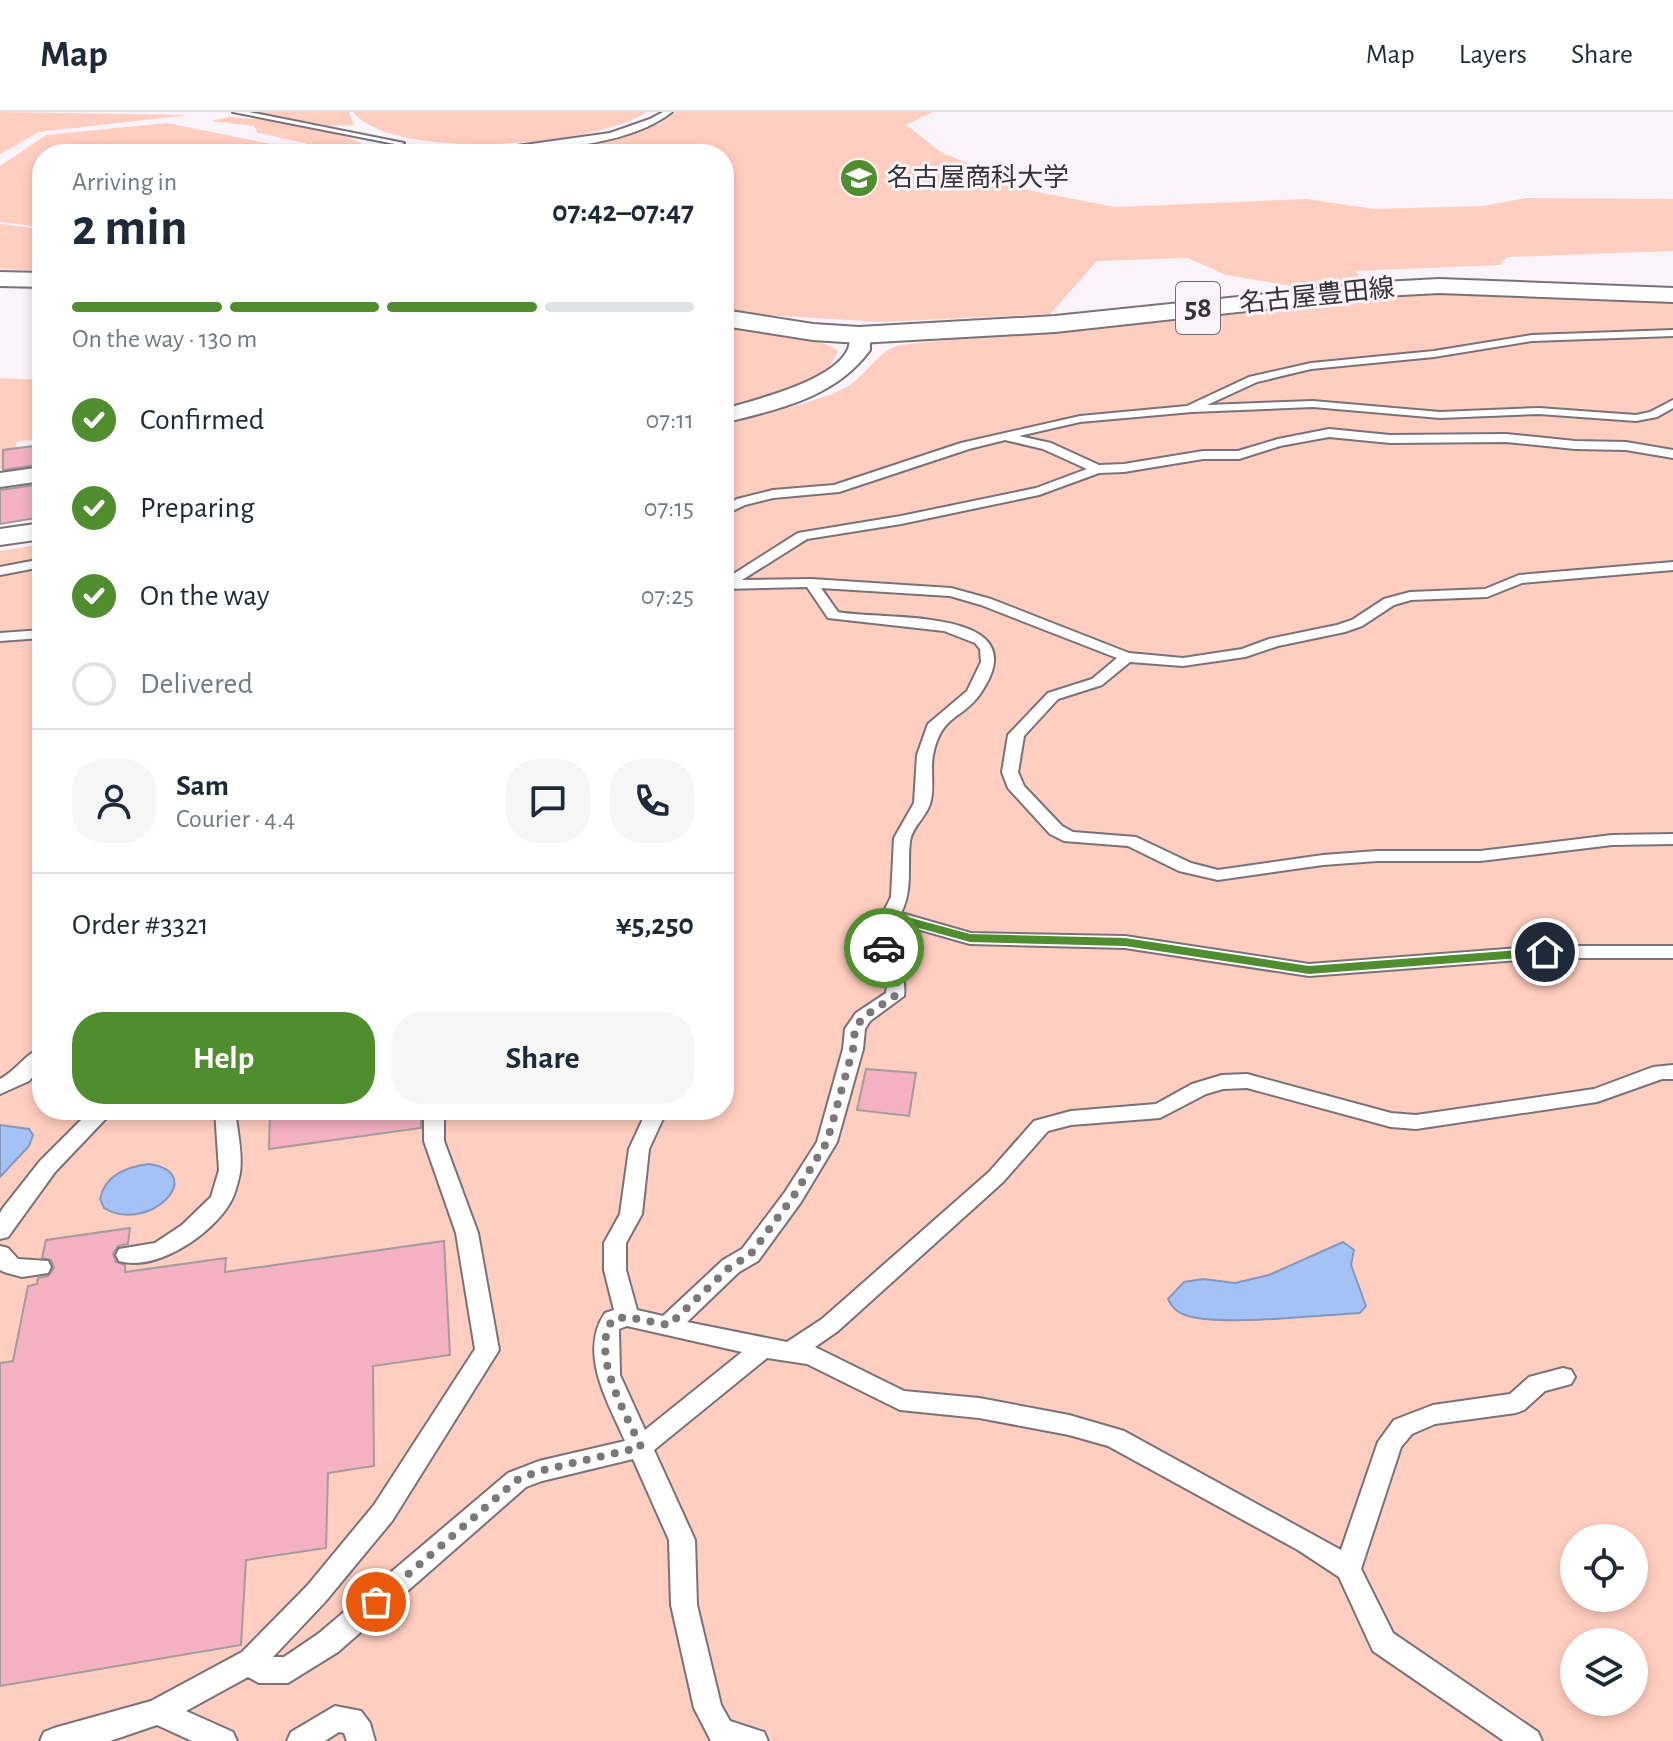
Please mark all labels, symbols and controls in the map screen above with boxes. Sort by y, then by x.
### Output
text: Map [40,36,108,74]
text: Map [1366,41,1415,69]
text: Layers [1459,41,1527,69]
text: Share [1571,41,1633,69]
school or university icon: 名古屋商科大学 [838,157,880,199]
place label: 名古屋商科大学 [887,163,1069,191]
text: Arriving in [72,169,177,195]
text: 07:42–07:47 [552,197,694,227]
text: 2 min [72,202,187,254]
street label: 名古屋豊田線 [1238,274,1396,317]
road number: 58 [1176,282,1220,334]
text: On the way · 130 m [72,326,257,352]
icon: check [72,398,116,442]
text: Confirmed [140,405,264,435]
text: 07:11 [646,407,694,433]
icon: check [72,486,116,530]
text: Preparing [140,493,255,523]
text: 07:15 [644,495,694,521]
icon: check [72,574,116,618]
text: On the way [140,581,269,611]
text: 07:25 [641,583,694,609]
text: Delivered [140,669,253,699]
button: person [72,759,156,843]
button: chat [506,759,590,843]
button: phone [610,759,694,843]
text: Sam [176,771,229,801]
text: Courier · 4.4 [176,806,295,832]
courier [844,908,924,988]
text: Order #3321 [72,910,209,940]
text: ¥5,250 [616,910,694,940]
pin [1511,918,1579,986]
icon: car [862,926,906,970]
icon: home [1523,930,1567,974]
button: Help [72,1012,375,1104]
button: Share [391,1012,694,1104]
map controls [1560,1524,1648,1716]
button: locate [1560,1524,1648,1612]
pin [342,1568,410,1636]
icon: bag [354,1580,398,1624]
button: layers [1560,1628,1648,1716]

